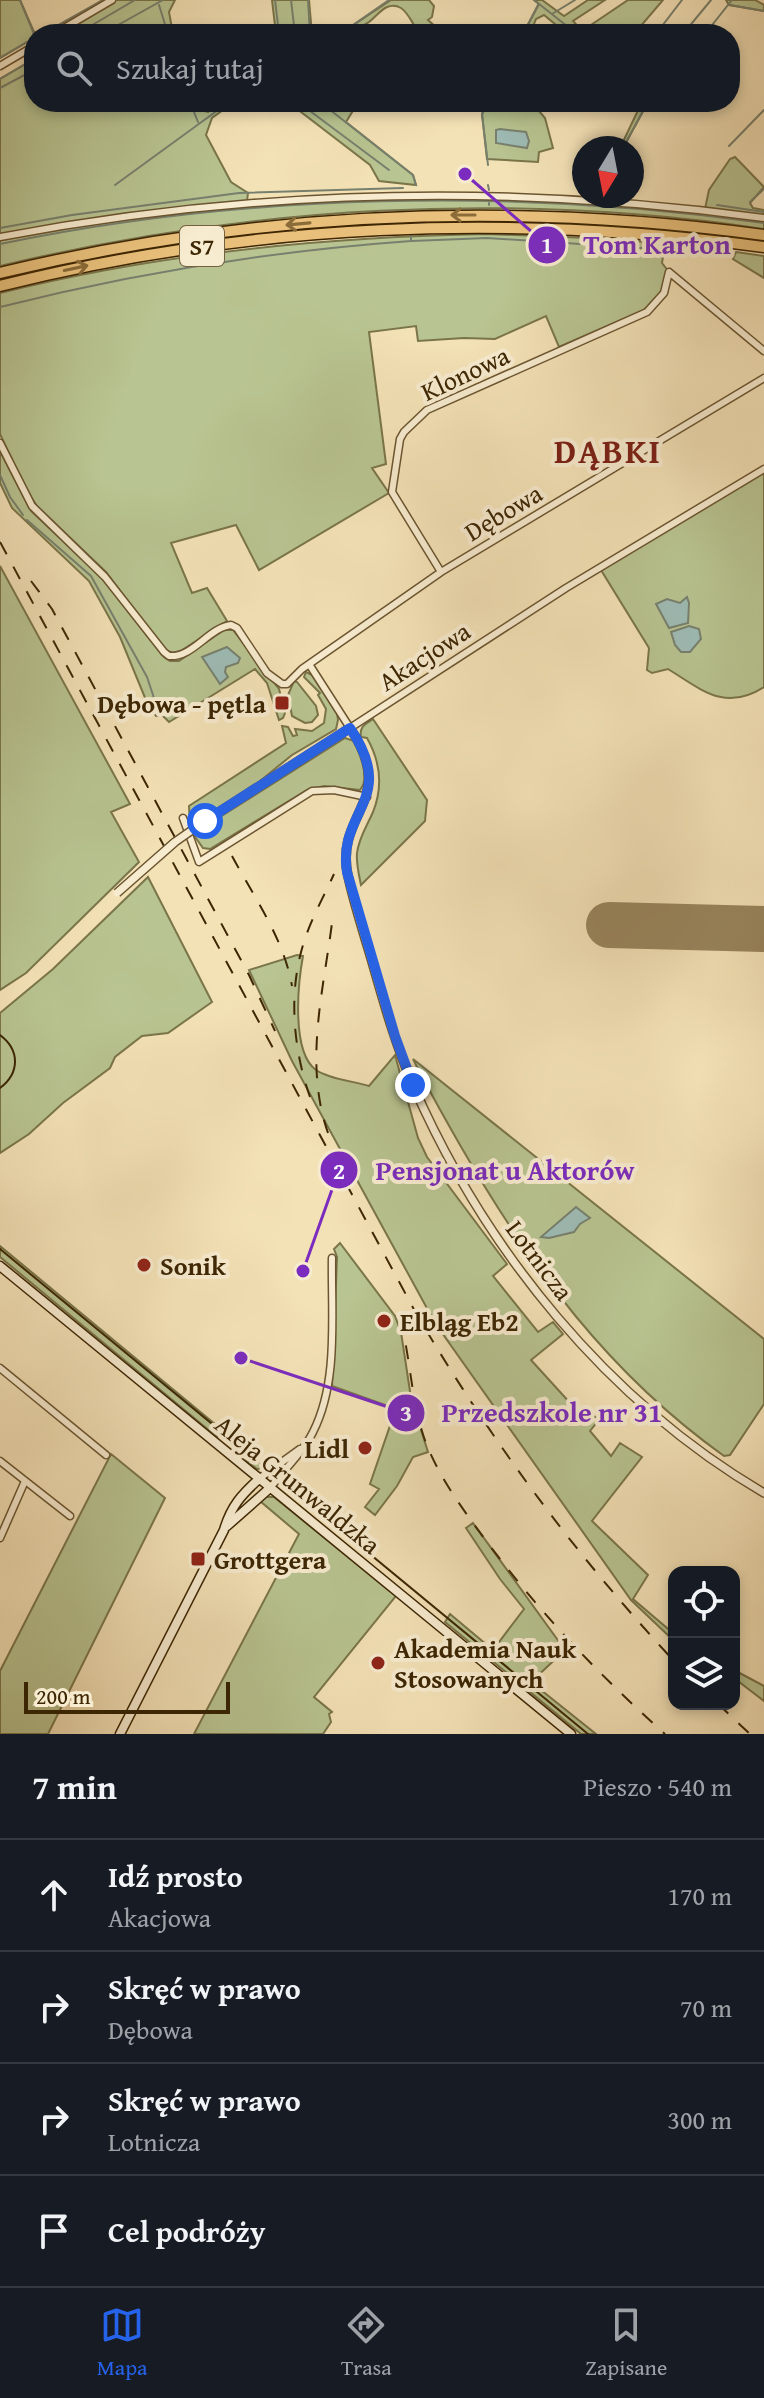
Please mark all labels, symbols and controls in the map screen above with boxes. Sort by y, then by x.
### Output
search box [24,24,740,112]
icon: search [52,46,96,90]
text: Szukaj tutaj [116,46,264,90]
north arrow [572,136,644,208]
one-way arrow [450,207,477,223]
one-way arrow [285,217,312,232]
callout: Tom Karton [527,219,747,271]
text: Tom Karton [583,223,731,264]
road number: S7 [180,226,224,266]
text: 1 [541,227,553,262]
one-way arrow [63,260,88,275]
street label: Klonowa [414,335,516,410]
district label: DĄBKI [554,426,662,475]
street label: Dębowa [457,473,550,551]
street label: Akacjowa [370,611,478,700]
place label: Dębowa - pętla [97,684,267,723]
marker: Dębowa - pętla [273,694,291,712]
route start [187,803,223,839]
route end [395,1067,431,1103]
callout: Pensjonat u Aktorów [319,1144,650,1196]
text: Pensjonat u Aktorów [376,1149,635,1190]
text: 2 [333,1153,345,1188]
street label: Lotnicza [497,1211,584,1309]
place label: Sonik [160,1246,226,1285]
marker: Sonik [135,1256,153,1274]
place label: Elbląg Eb2 [400,1302,519,1341]
marker: Elbląg Eb2 [375,1312,393,1330]
callout: Przedszkole nr 31 [386,1387,679,1439]
text: Przedszkole nr 31 [441,1391,663,1432]
text: 3 [400,1395,412,1430]
street label: Aleja Grunwaldzka [207,1405,390,1564]
place label: Lidl [304,1429,349,1468]
marker: Lidl [356,1439,374,1457]
place label: Grottgera [214,1540,327,1579]
marker: Grottgera [189,1550,207,1568]
map controls [668,1566,740,1710]
button: locate [668,1566,740,1638]
place label: Akademia Nauk Stosowanych [394,1629,576,1698]
button: layers [668,1638,740,1710]
marker: Akademia Nauk Stosowanych [369,1654,387,1672]
scale bar [24,1678,230,1714]
text: 200 m [36,1680,91,1712]
text: 7 min [32,1762,117,1811]
text: Pieszo · 540 m [583,1767,732,1806]
text: Idź prosto [108,1854,243,1898]
icon: ahead [32,1873,76,1917]
text: 170 m [667,1876,732,1915]
text: Akacjowa [108,1898,211,1937]
text: Skręć w prawo [108,1966,301,2010]
icon: right [32,1985,76,2029]
text: 70 m [680,1988,732,2027]
text: Dębowa [108,2010,193,2049]
text: Skręć w prawo [108,2078,301,2122]
icon: right [32,2097,76,2141]
text: 300 m [667,2100,732,2139]
text: Lotnicza [108,2122,200,2161]
icon: arrive [32,2209,76,2253]
text: Cel podróży [108,2209,265,2253]
tab: Mapa [97,2303,147,2383]
tab: Trasa [341,2303,392,2383]
tab: Zapisane [585,2303,667,2383]

